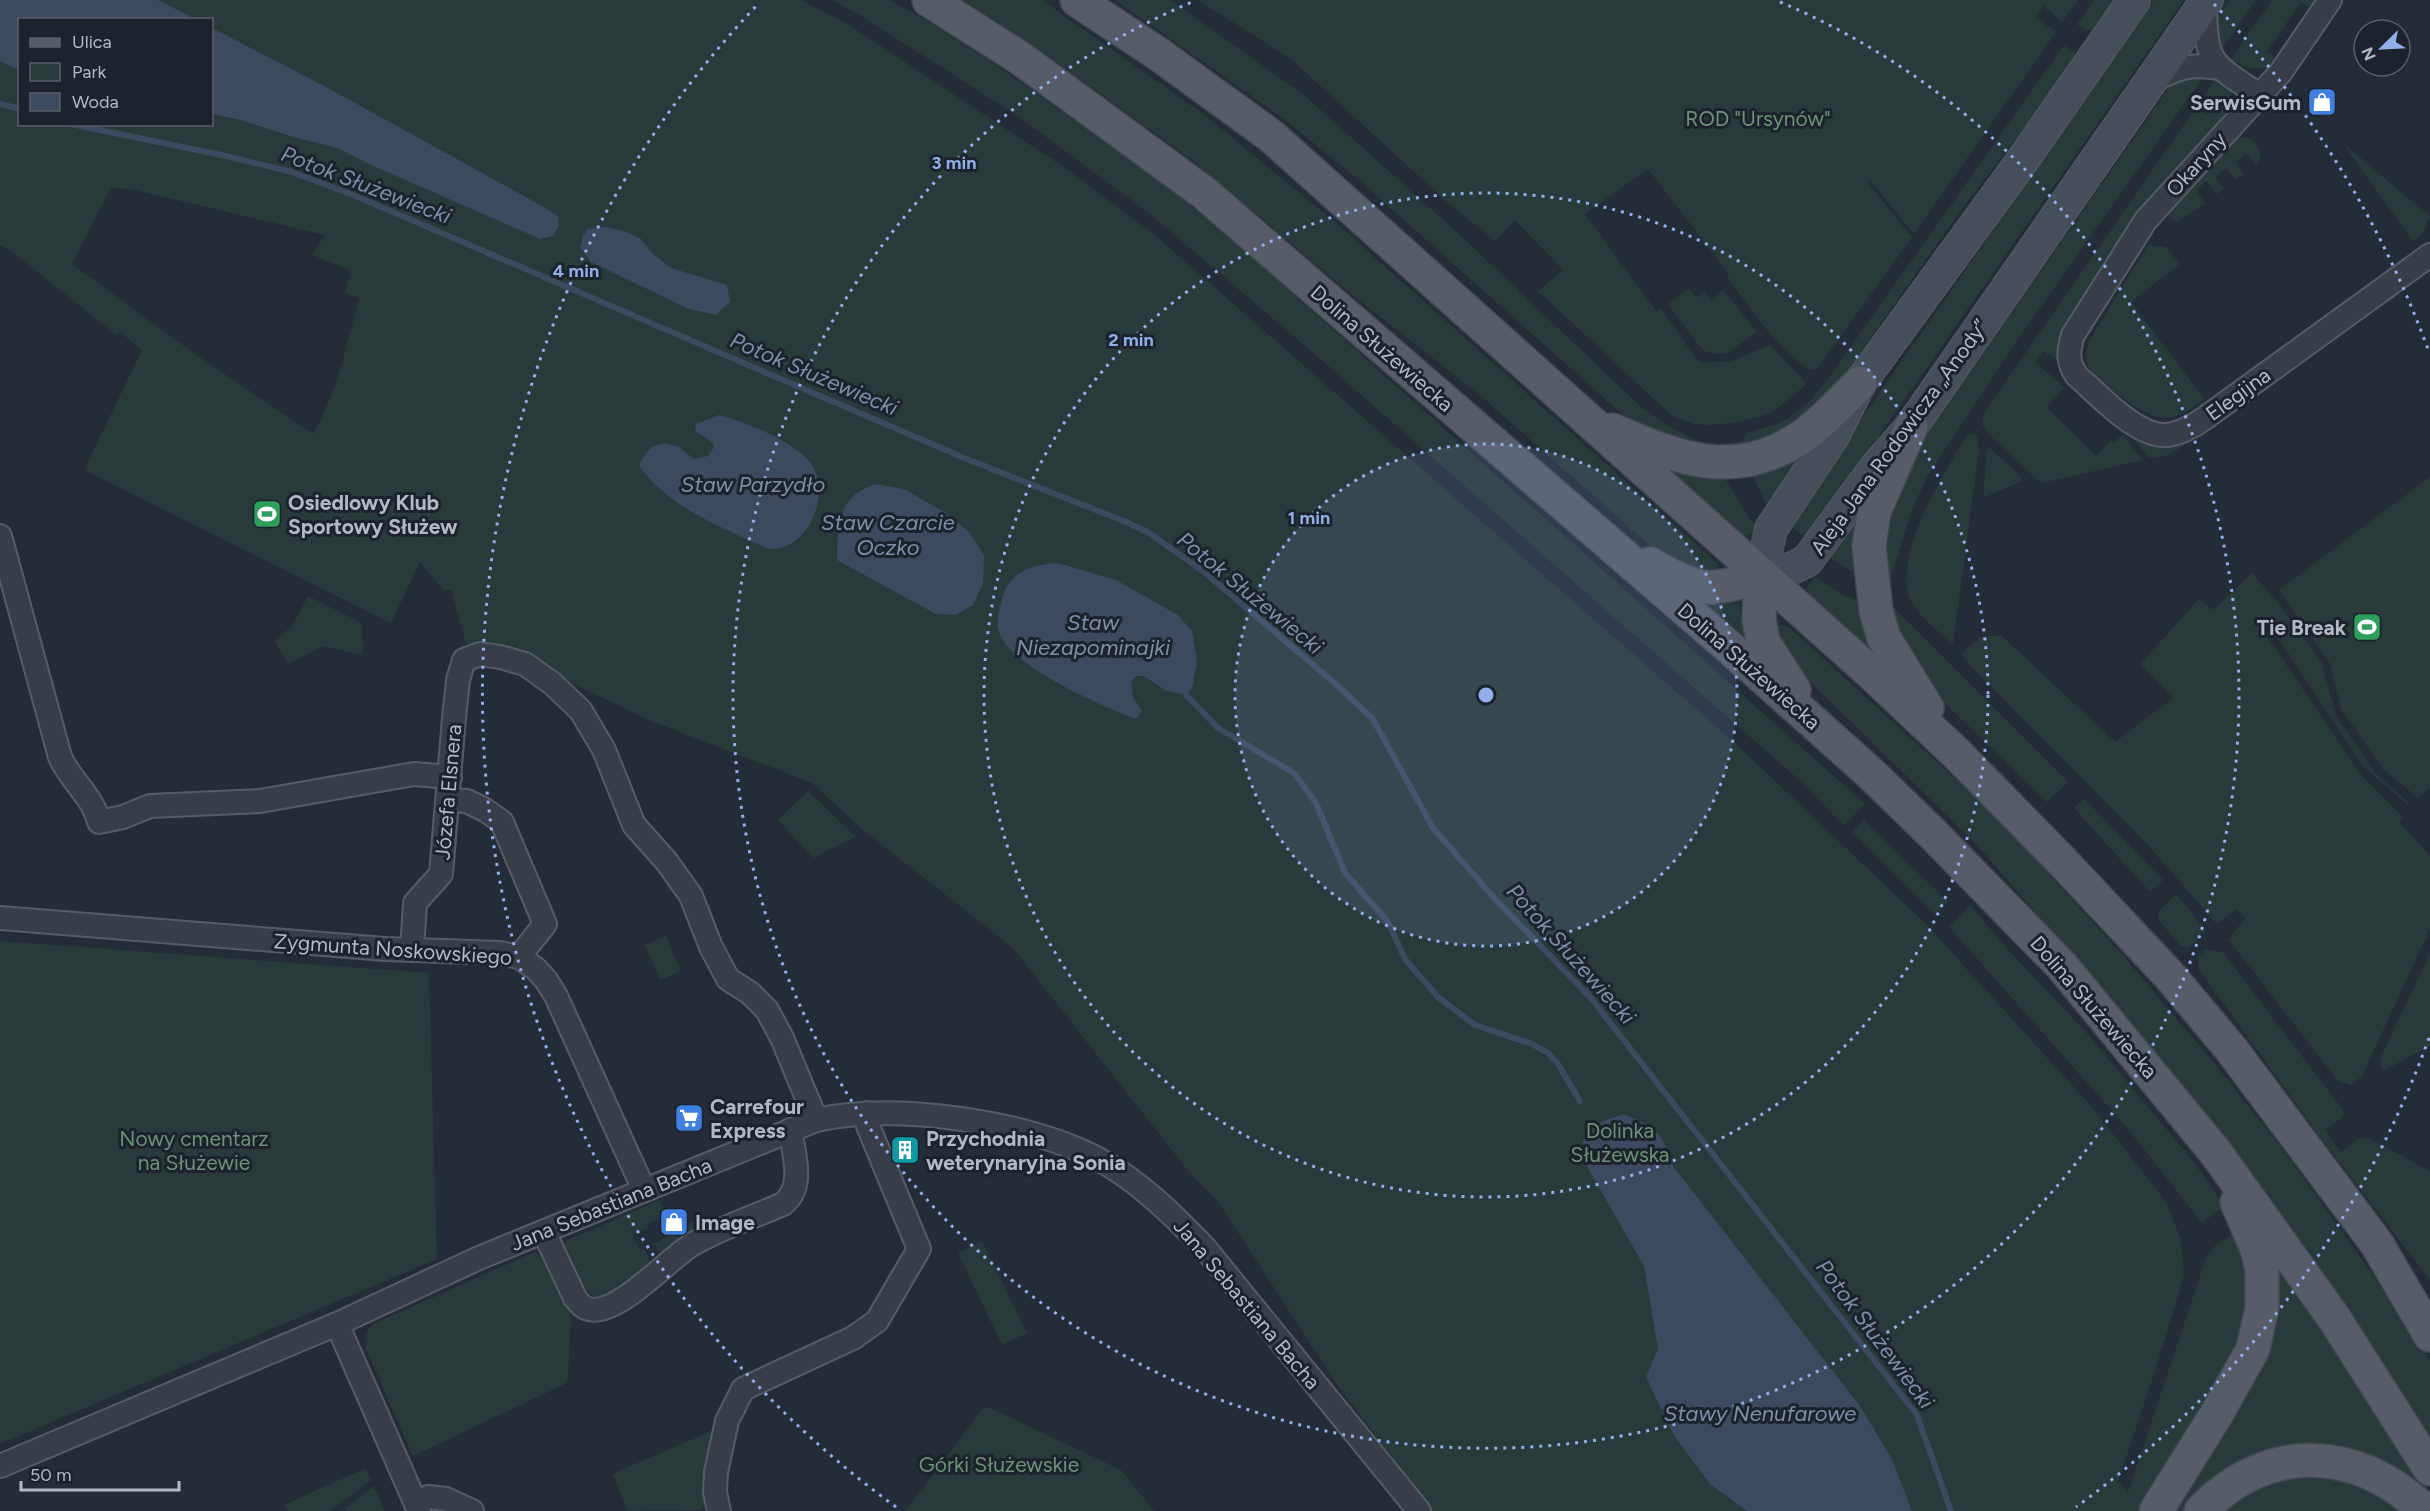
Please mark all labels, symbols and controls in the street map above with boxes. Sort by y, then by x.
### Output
legend [18,18,213,126]
north arrow [2352,18,2412,78]
text: Ulica [72,31,112,53]
text: N [2358,44,2380,63]
text: Park [72,61,107,83]
shop icon: SerwisGum [2306,86,2338,118]
place label: SerwisGum [2190,90,2301,115]
text: Woda [72,91,119,113]
park label: ROD "Ursynów" [1685,106,1831,131]
street label: Okaryny [2161,127,2231,201]
water label: Potok Służewiecki [277,140,456,230]
text: 3 min [932,152,976,174]
text: 4 min [553,260,599,282]
street label: Dolina Służewiecka [1306,279,1458,417]
street label: Aleja Jana Rodowicza „Anody” [1805,314,1993,560]
water label: Potok Służewiecki [726,326,903,422]
text: 2 min [1108,329,1154,351]
street label: Elegijna [2201,362,2275,426]
water label: Staw Parzydło [681,471,825,498]
place label: Osiedlowy Klub Sportowy Służew [288,490,458,539]
sports icon: Osiedlowy Klub Sportowy Służew [251,498,283,530]
text: 1 min [1288,507,1330,529]
water label: Staw Czarcie Oczko [821,509,955,561]
water label: Potok Służewiecki [1172,526,1329,661]
street label: Dolina Służewiecka [1673,597,1825,735]
water label: Staw Niezapominajki [1016,609,1171,661]
sports icon: Tie Break [2351,611,2383,643]
place label: Tie Break [2257,615,2347,640]
centre of rings [1476,685,1496,705]
street label: Józefa Elsnera [430,723,466,861]
water label: Potok Służewiecki [1501,878,1642,1030]
street label: Zygmunta Noskowskiego [273,928,513,970]
street label: Dolina Służewiecka [2025,931,2163,1083]
place label: Carrefour Express [710,1094,804,1143]
supermarket icon: Carrefour Express [673,1102,705,1134]
park label: Dolinka Służewska [1571,1118,1669,1167]
park label: Nowy cmentarz na Służewie [119,1126,269,1175]
place label: Przychodnia weterynaryjna Sonia [926,1126,1126,1175]
building icon: Przychodnia weterynaryjna Sonia [889,1134,921,1166]
street label: Jana Sebastiana Bacha [507,1152,715,1256]
shop icon: Image [658,1206,690,1238]
place label: Image [695,1210,755,1235]
street label: Jana Sebastiana Bacha [1168,1214,1326,1394]
water label: Potok Służewiecki [1810,1254,1940,1415]
water label: Stawy Nenufarowe [1664,1400,1856,1427]
park label: Górki Służewskie [919,1452,1079,1477]
scale bar [21,1454,178,1492]
text: 50 m [30,1464,72,1486]

